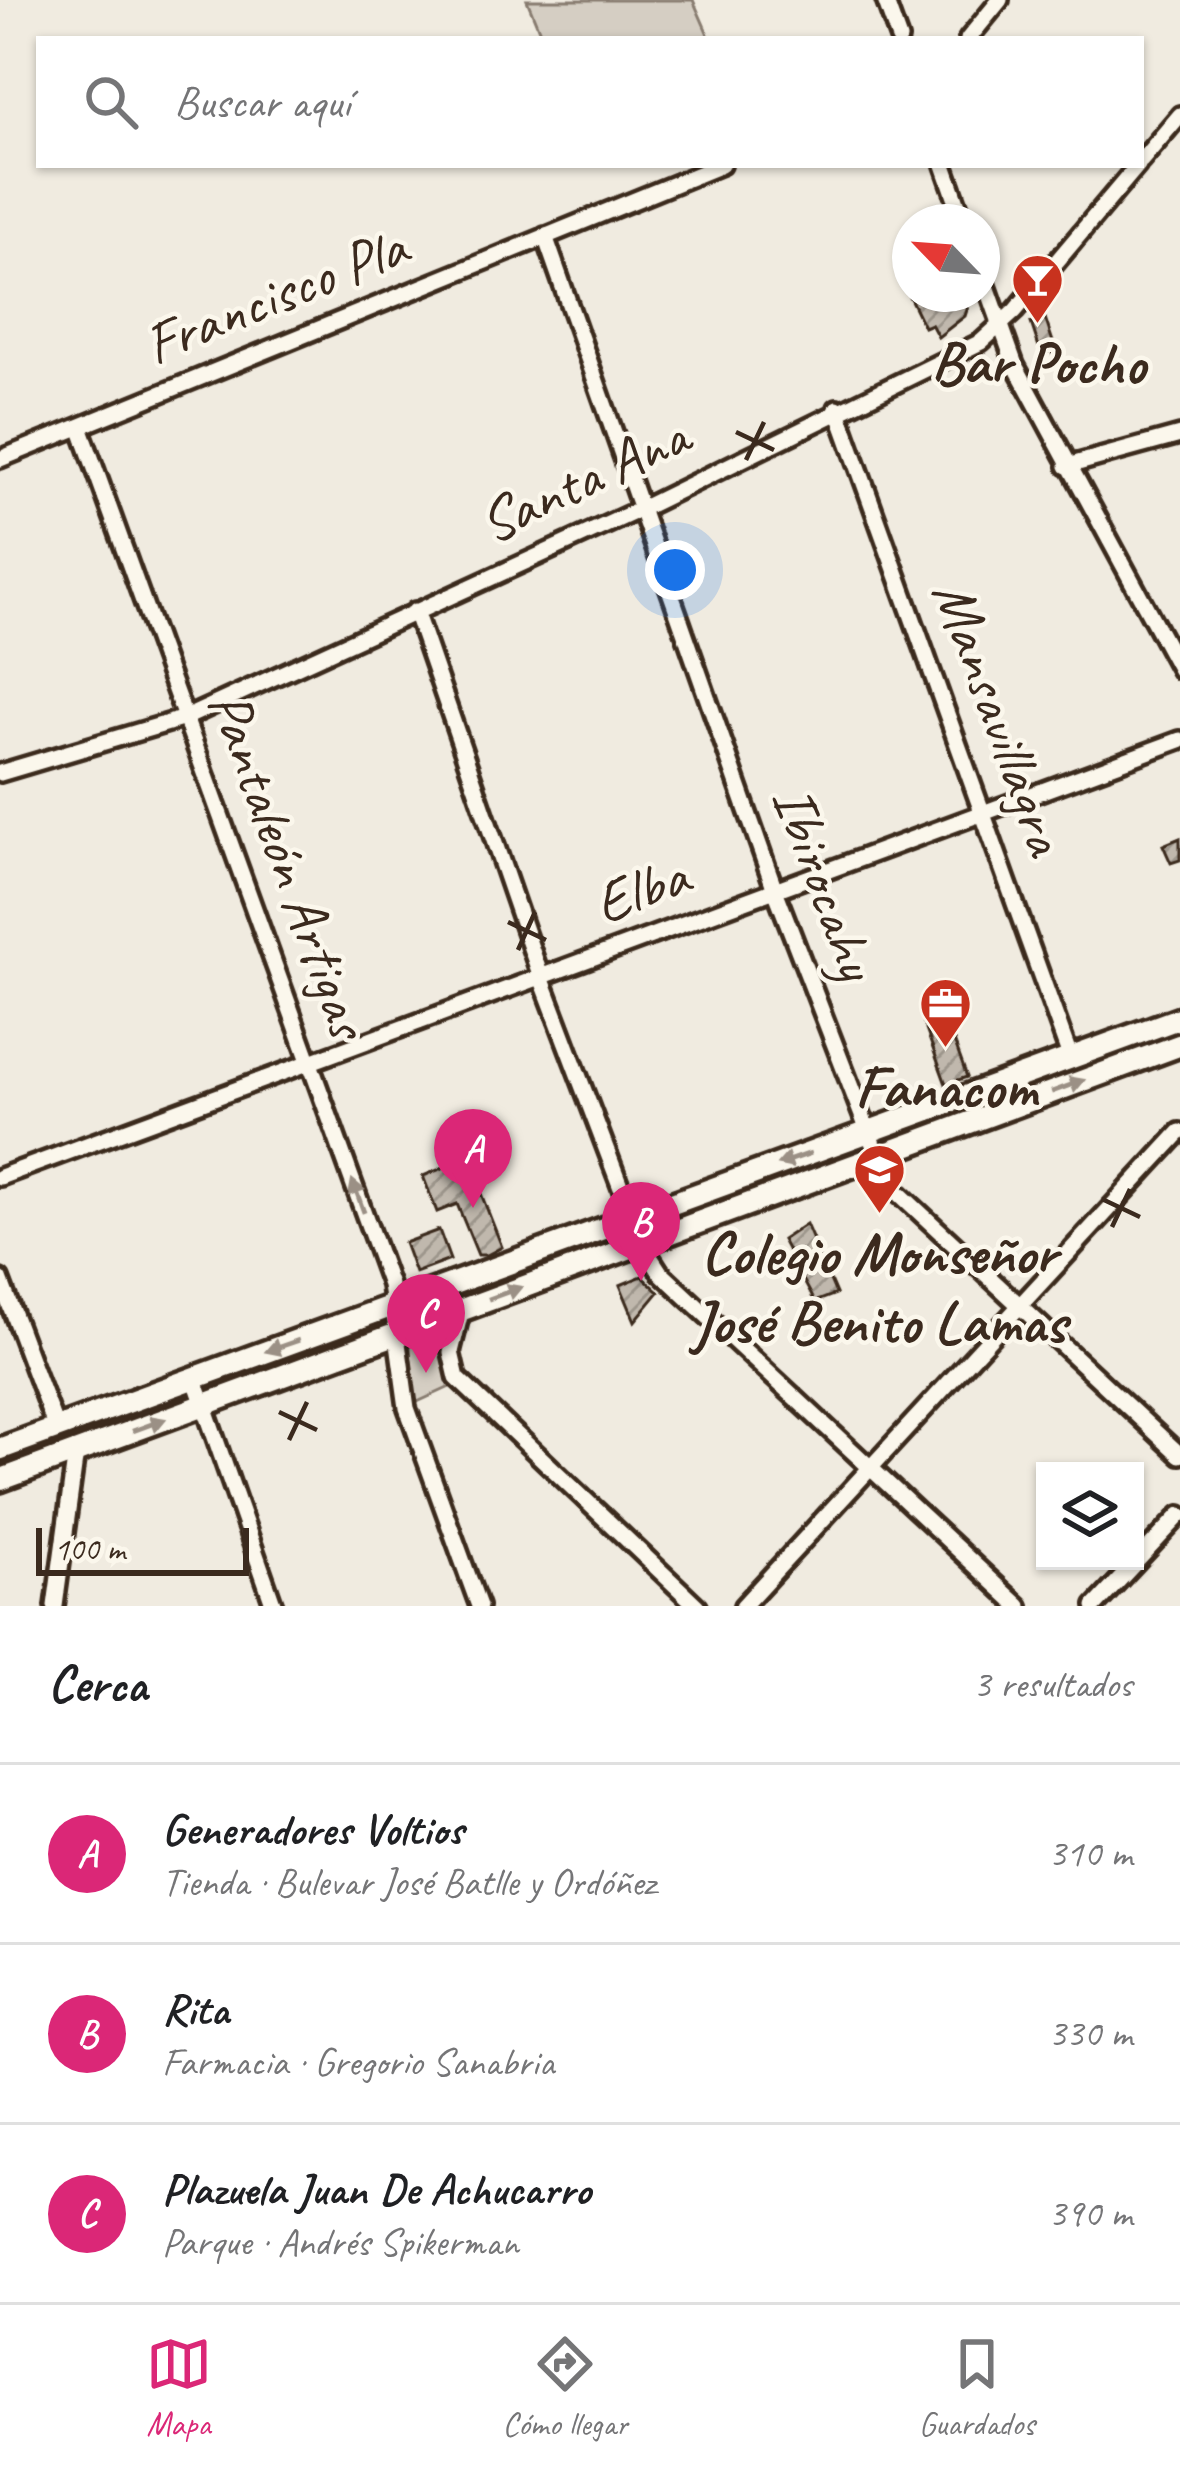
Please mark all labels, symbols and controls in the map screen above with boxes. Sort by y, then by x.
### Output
search box [36,36,1144,168]
icon: search [78,69,144,135]
text: Buscar aquí [174,74,350,131]
north arrow [892,204,1000,312]
street label: Francisco Pla [133,207,421,382]
bar icon: Bar Pocho [1010,252,1066,326]
place label: Bar Pocho [931,325,1149,401]
street label: Santa Ana [466,395,705,560]
your location [645,540,705,600]
street label: Mansavillagra [915,570,1086,868]
street label: Pantaleón Artigas [191,680,388,1052]
street label: Ibirocahy [755,775,896,992]
street label: Elba [584,836,702,941]
office icon: Fanacom [918,976,974,1050]
place label: Fanacom [855,1049,1040,1125]
one-way arrow [1050,1075,1086,1094]
pin: A [434,1109,512,1208]
school or university icon: Colegio Monseñor José Benito Lamas [851,1142,907,1216]
one-way arrow [776,1151,812,1169]
one-way arrow [347,1177,366,1213]
pin: B [602,1182,680,1281]
place label: Colegio Monseñor José Benito Lamas [688,1215,1072,1360]
pin: C [387,1274,465,1373]
one-way arrow [487,1283,523,1301]
one-way arrow [264,1338,300,1356]
one-way arrow [132,1415,168,1433]
map controls [1036,1462,1144,1570]
button: layers [1036,1462,1144,1570]
scale bar [36,1522,249,1575]
text: 100 m [54,1528,125,1570]
text: Cerca [48,1652,147,1716]
text: 3 resultados [973,1660,1132,1709]
text: Generadores Voltios [162,1801,463,1858]
text: A [77,1829,97,1878]
text: 310 m [1048,1829,1132,1878]
text: Tienda · Bulevar José Batlle y Ordóñez [162,1858,656,1907]
text: Rita [162,1981,229,2038]
text: B [77,2009,97,2058]
text: 330 m [1048,2009,1132,2058]
text: Farmacia · Gregorio Sanabria [162,2038,554,2087]
text: Plazuela Juan De Achucarro [162,2161,591,2218]
text: C [78,2189,96,2238]
text: 390 m [1048,2189,1132,2238]
text: Parque · Andrés Spikerman [162,2218,518,2267]
tab: Mapa [146,2331,212,2445]
tab: Cómo llegar [503,2331,628,2445]
tab: Guardados [919,2331,1034,2445]

